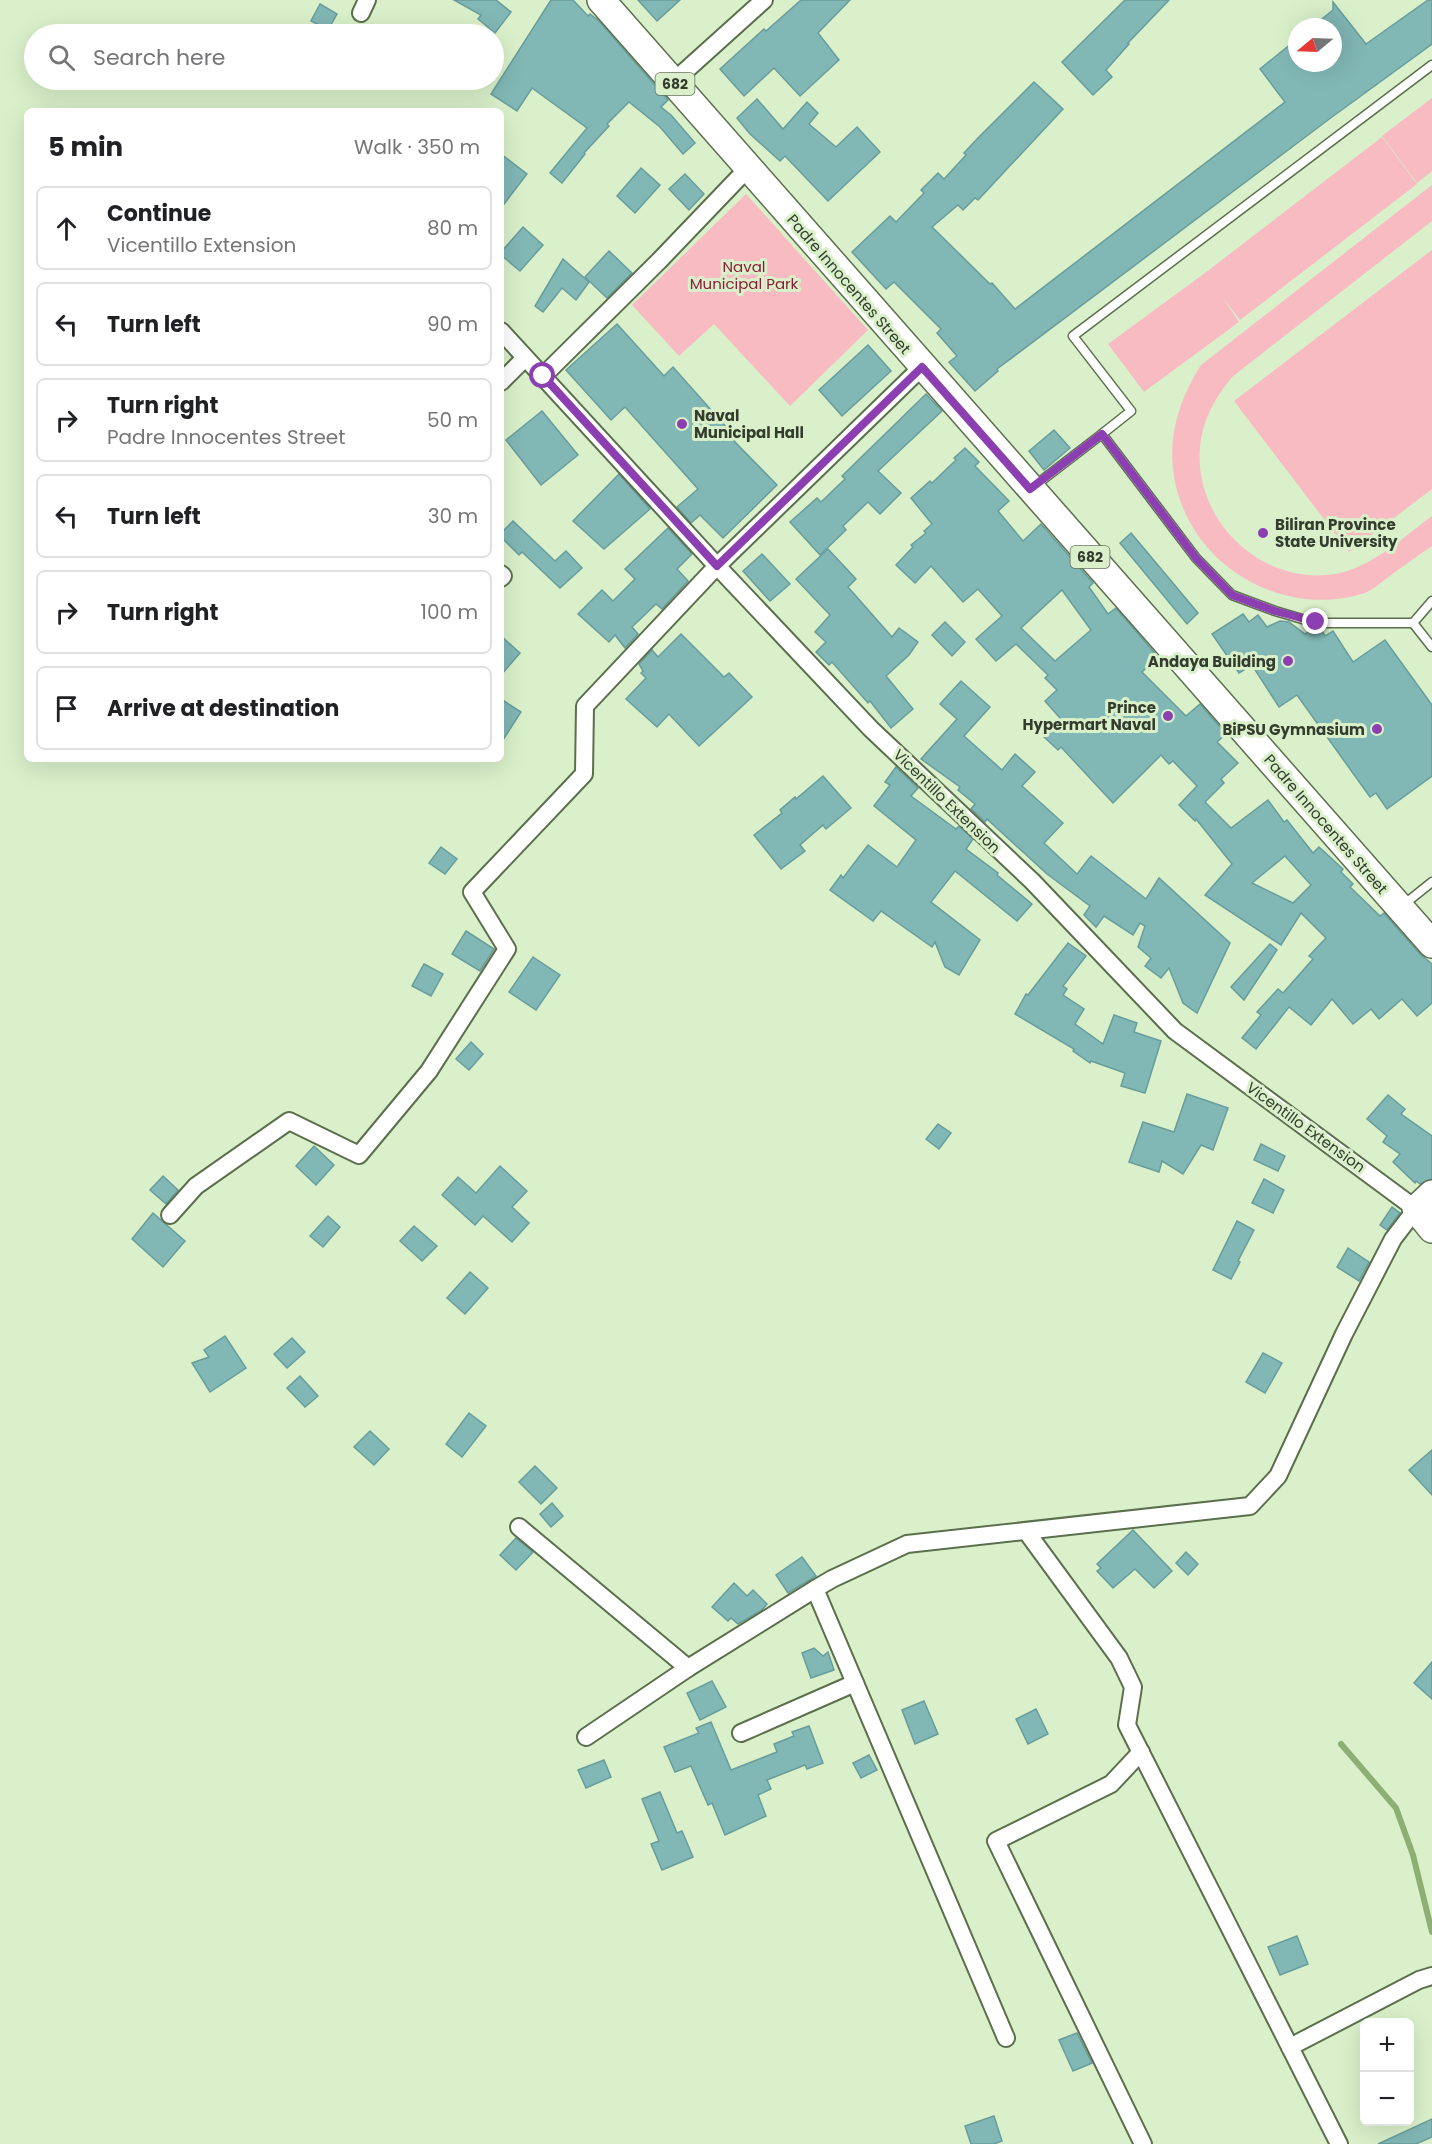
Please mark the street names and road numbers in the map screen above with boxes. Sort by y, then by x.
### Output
road number: 682 [656,73,694,95]
street label: Padre Innocentes Street [782,210,916,358]
road number: 682 [1070,546,1110,568]
street label: Vicentillo Extension [889,744,1005,858]
street label: Padre Innocentes Street [1259,750,1393,898]
street label: Vicentillo Extension [1242,1077,1370,1177]

